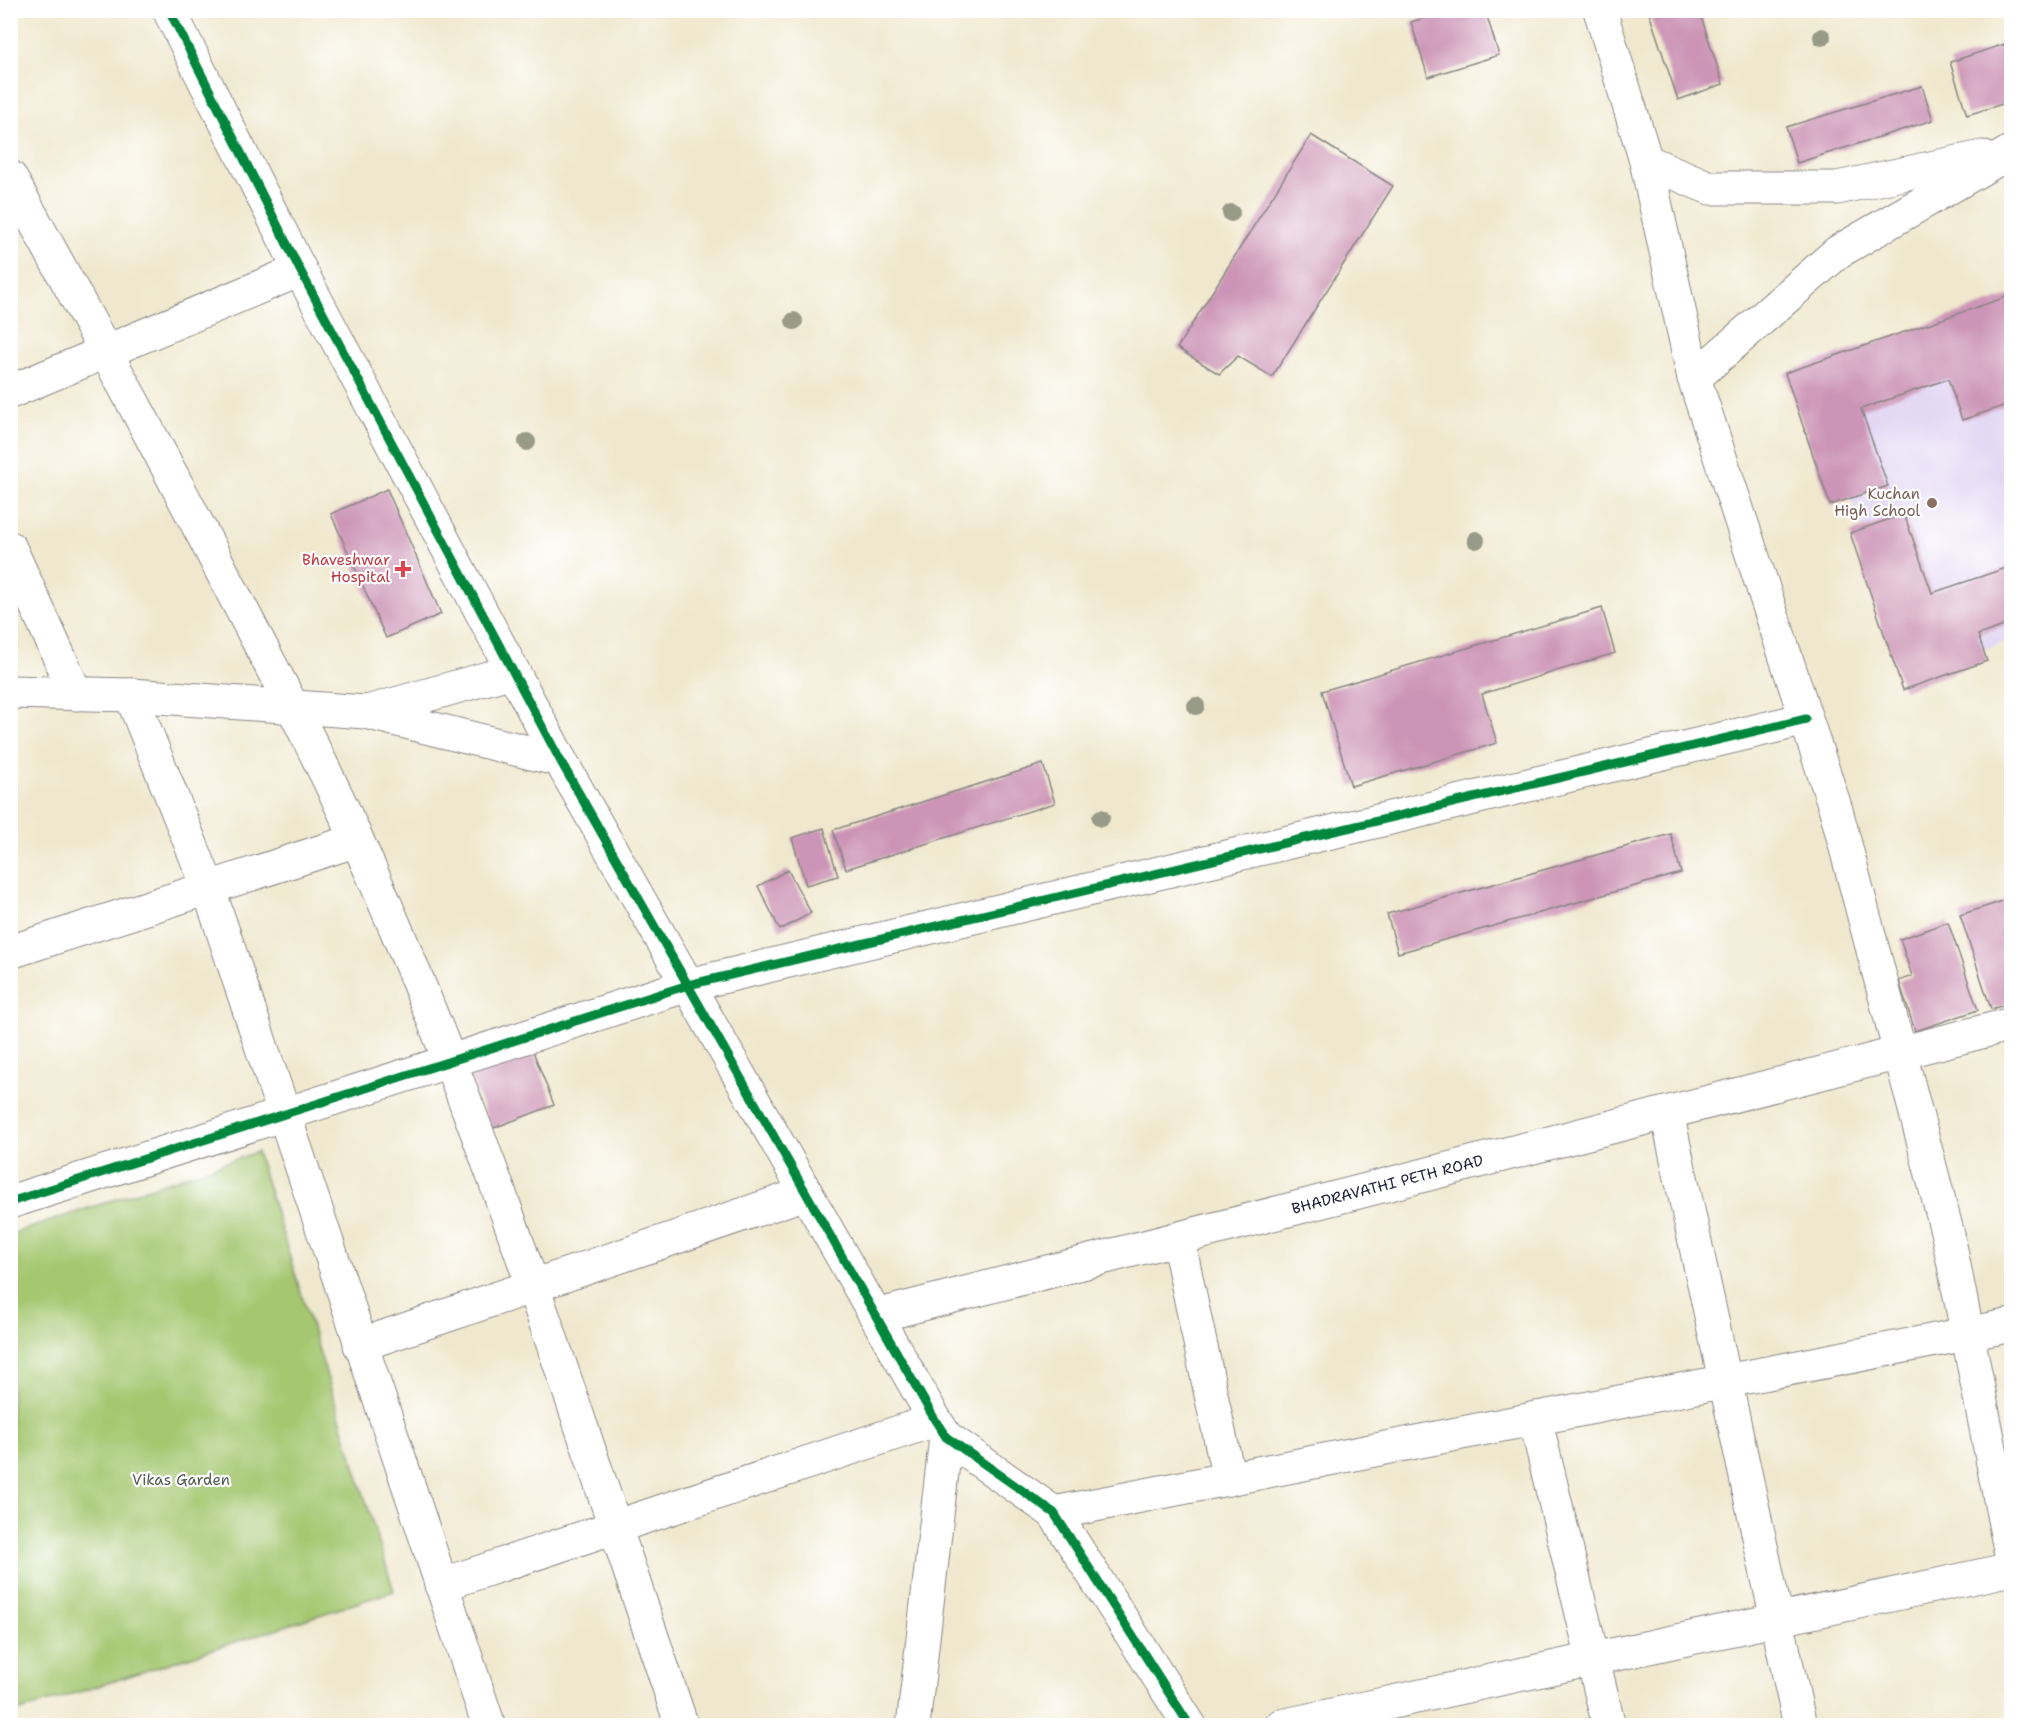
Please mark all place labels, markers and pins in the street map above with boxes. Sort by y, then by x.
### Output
place label: Kuchan High School [1834,484,1920,521]
marker: Kuchan High School [1925,496,1939,510]
place label: Bhaveshwar Hospital [302,550,390,587]
marker: Bhaveshwar Hospital [394,560,412,578]

